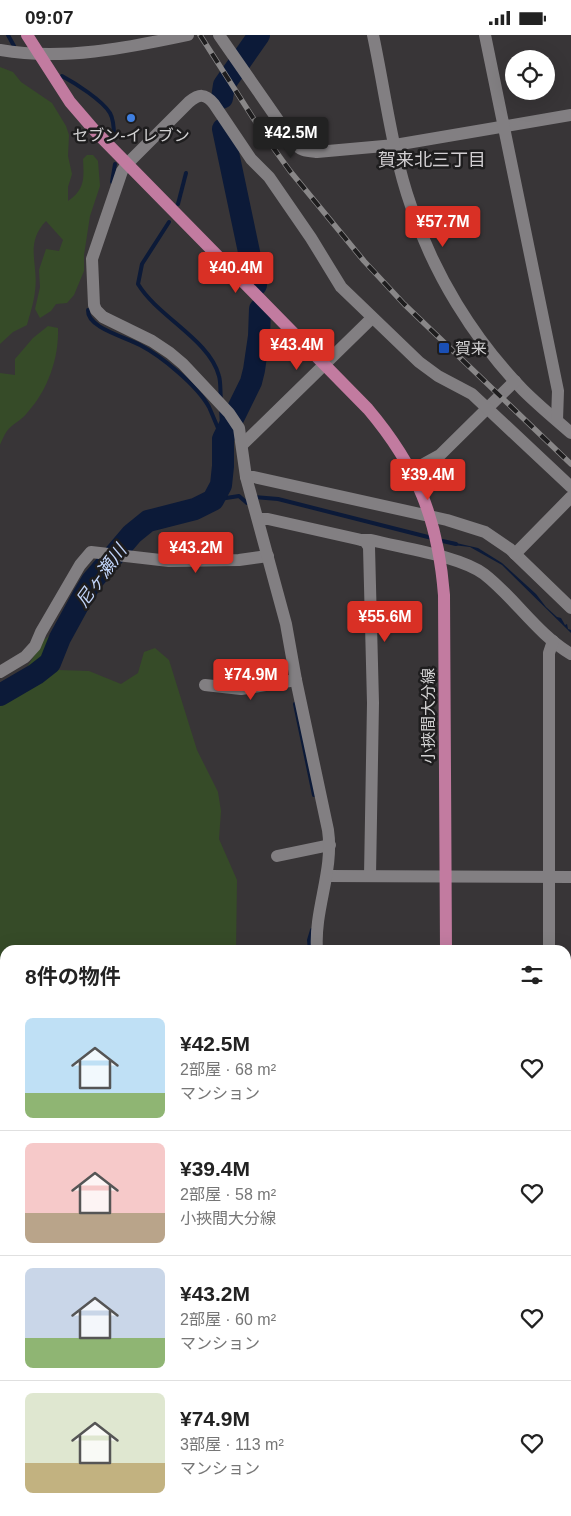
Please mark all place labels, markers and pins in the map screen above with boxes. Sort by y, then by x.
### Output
marker: セブン-イレブン [125,112,137,124]
pin: ¥42.5M [250,117,332,159]
place label: セブン-イレブン [72,127,190,144]
pin: ¥57.7M [402,205,484,248]
pin: ¥40.4M [195,251,277,294]
pin: ¥43.4M [256,329,338,371]
place label: 賀来 [455,340,487,357]
marker: 賀来 [437,341,451,355]
pin: ¥39.4M [387,459,469,501]
pin: ¥43.2M [155,531,237,574]
pin: ¥55.6M [344,601,426,643]
pin: ¥74.9M [210,659,292,701]

